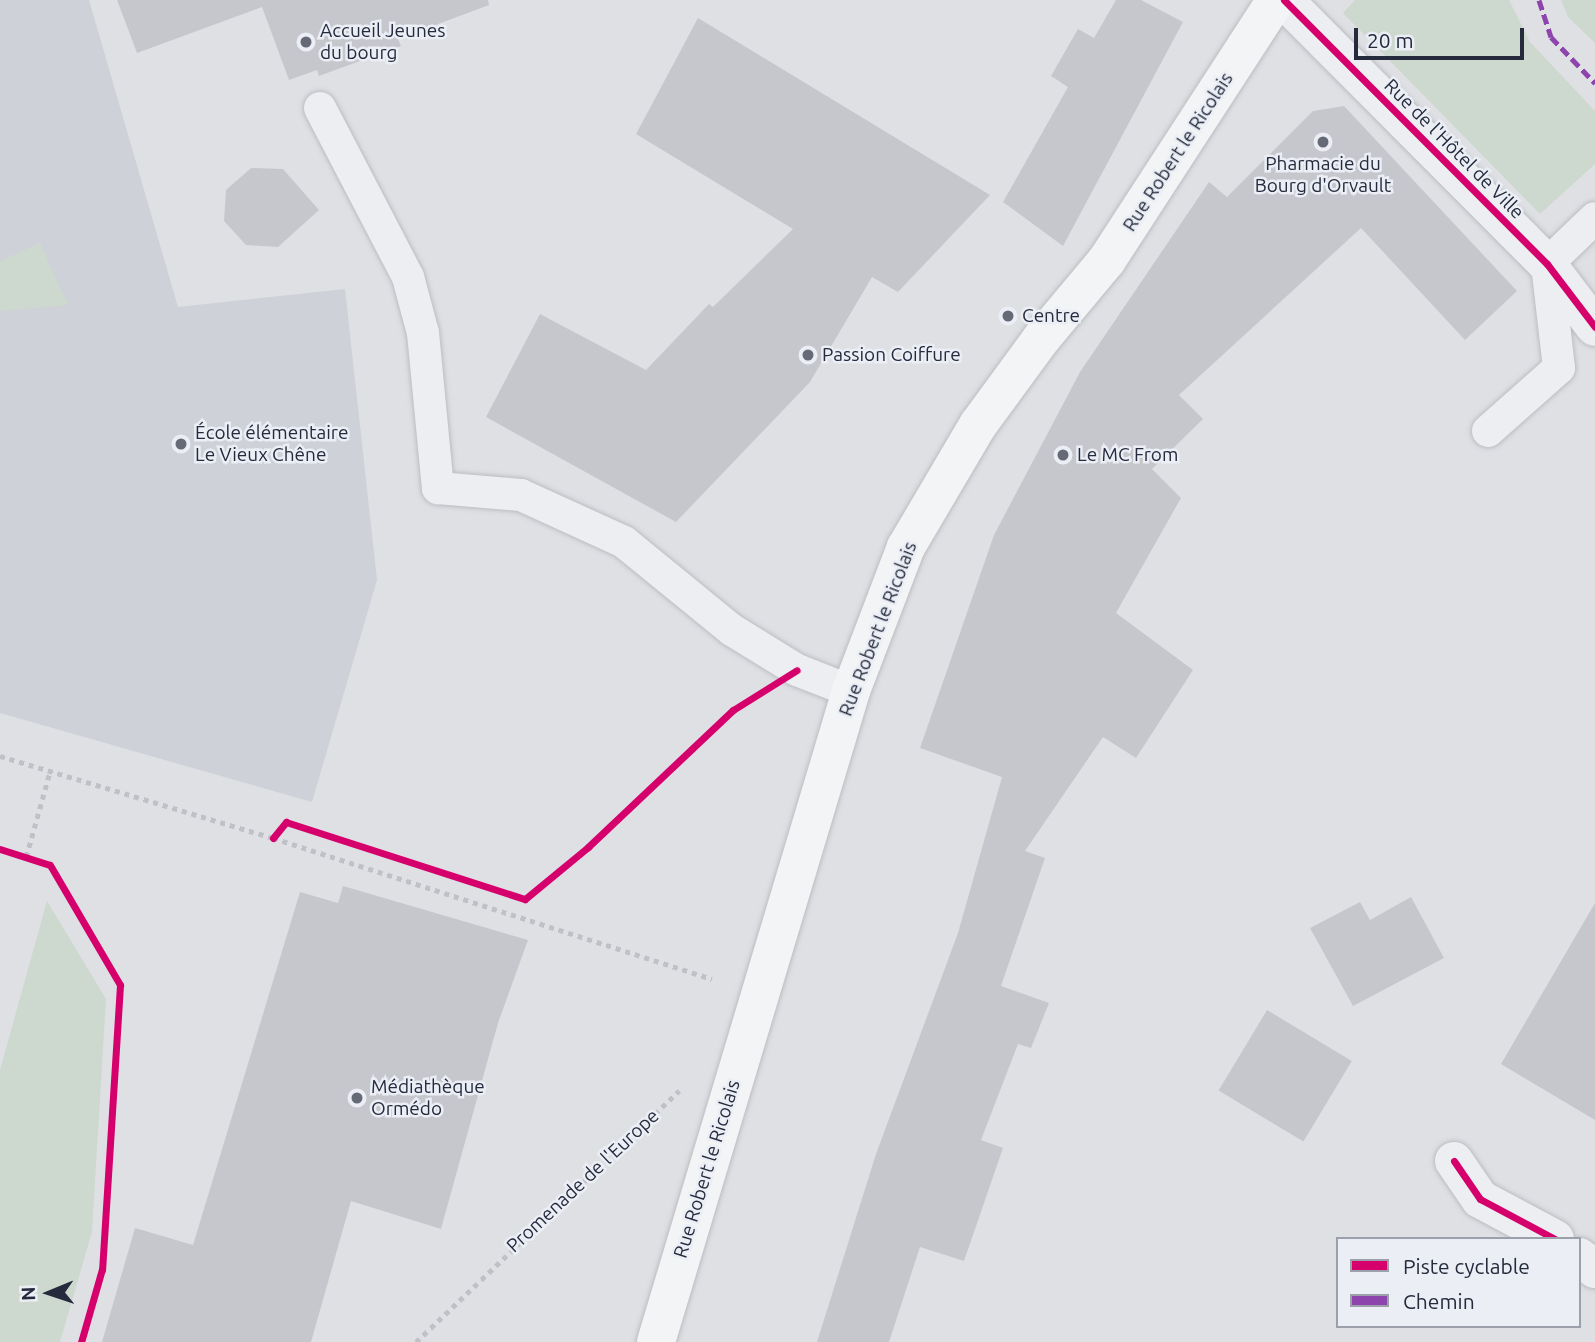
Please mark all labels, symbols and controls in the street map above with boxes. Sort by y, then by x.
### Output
scale bar [1357,14,1527,58]
place label: Accueil Jeunes du bourg [320,20,445,64]
text: 20 m [1367,28,1414,52]
marker: Accueil Jeunes du bourg [298,34,314,50]
street label: Rue Robert le Ricolais [1118,68,1238,236]
street label: Rue de l'Hôtel de Ville [1379,74,1529,224]
marker: Pharmacie du Bourg d'Orvault [1315,134,1331,150]
place label: Pharmacie du Bourg d'Orvault [1255,153,1391,197]
place label: Centre [1022,305,1080,327]
marker: Centre [1000,308,1016,324]
place label: Passion Coiffure [822,344,961,366]
marker: Passion Coiffure [800,347,816,363]
place label: École élémentaire Le Vieux Chêne [195,422,349,466]
marker: École élémentaire Le Vieux Chêne [173,436,189,452]
place label: Le MC From [1077,444,1178,466]
marker: Le MC From [1055,447,1071,463]
street label: Rue Robert le Ricolais [834,539,922,719]
place label: Médiathèque Ormédo [371,1076,485,1120]
street label: Rue Robert le Ricolais [669,1077,745,1261]
marker: Médiathèque Ormédo [349,1090,365,1106]
street label: Promenade de l'Europe [502,1104,664,1258]
legend [1336,1237,1581,1328]
text: Piste cyclable [1403,1254,1530,1278]
north arrow [14,1258,84,1328]
text: N [17,1286,39,1301]
text: Chemin [1403,1289,1475,1313]

